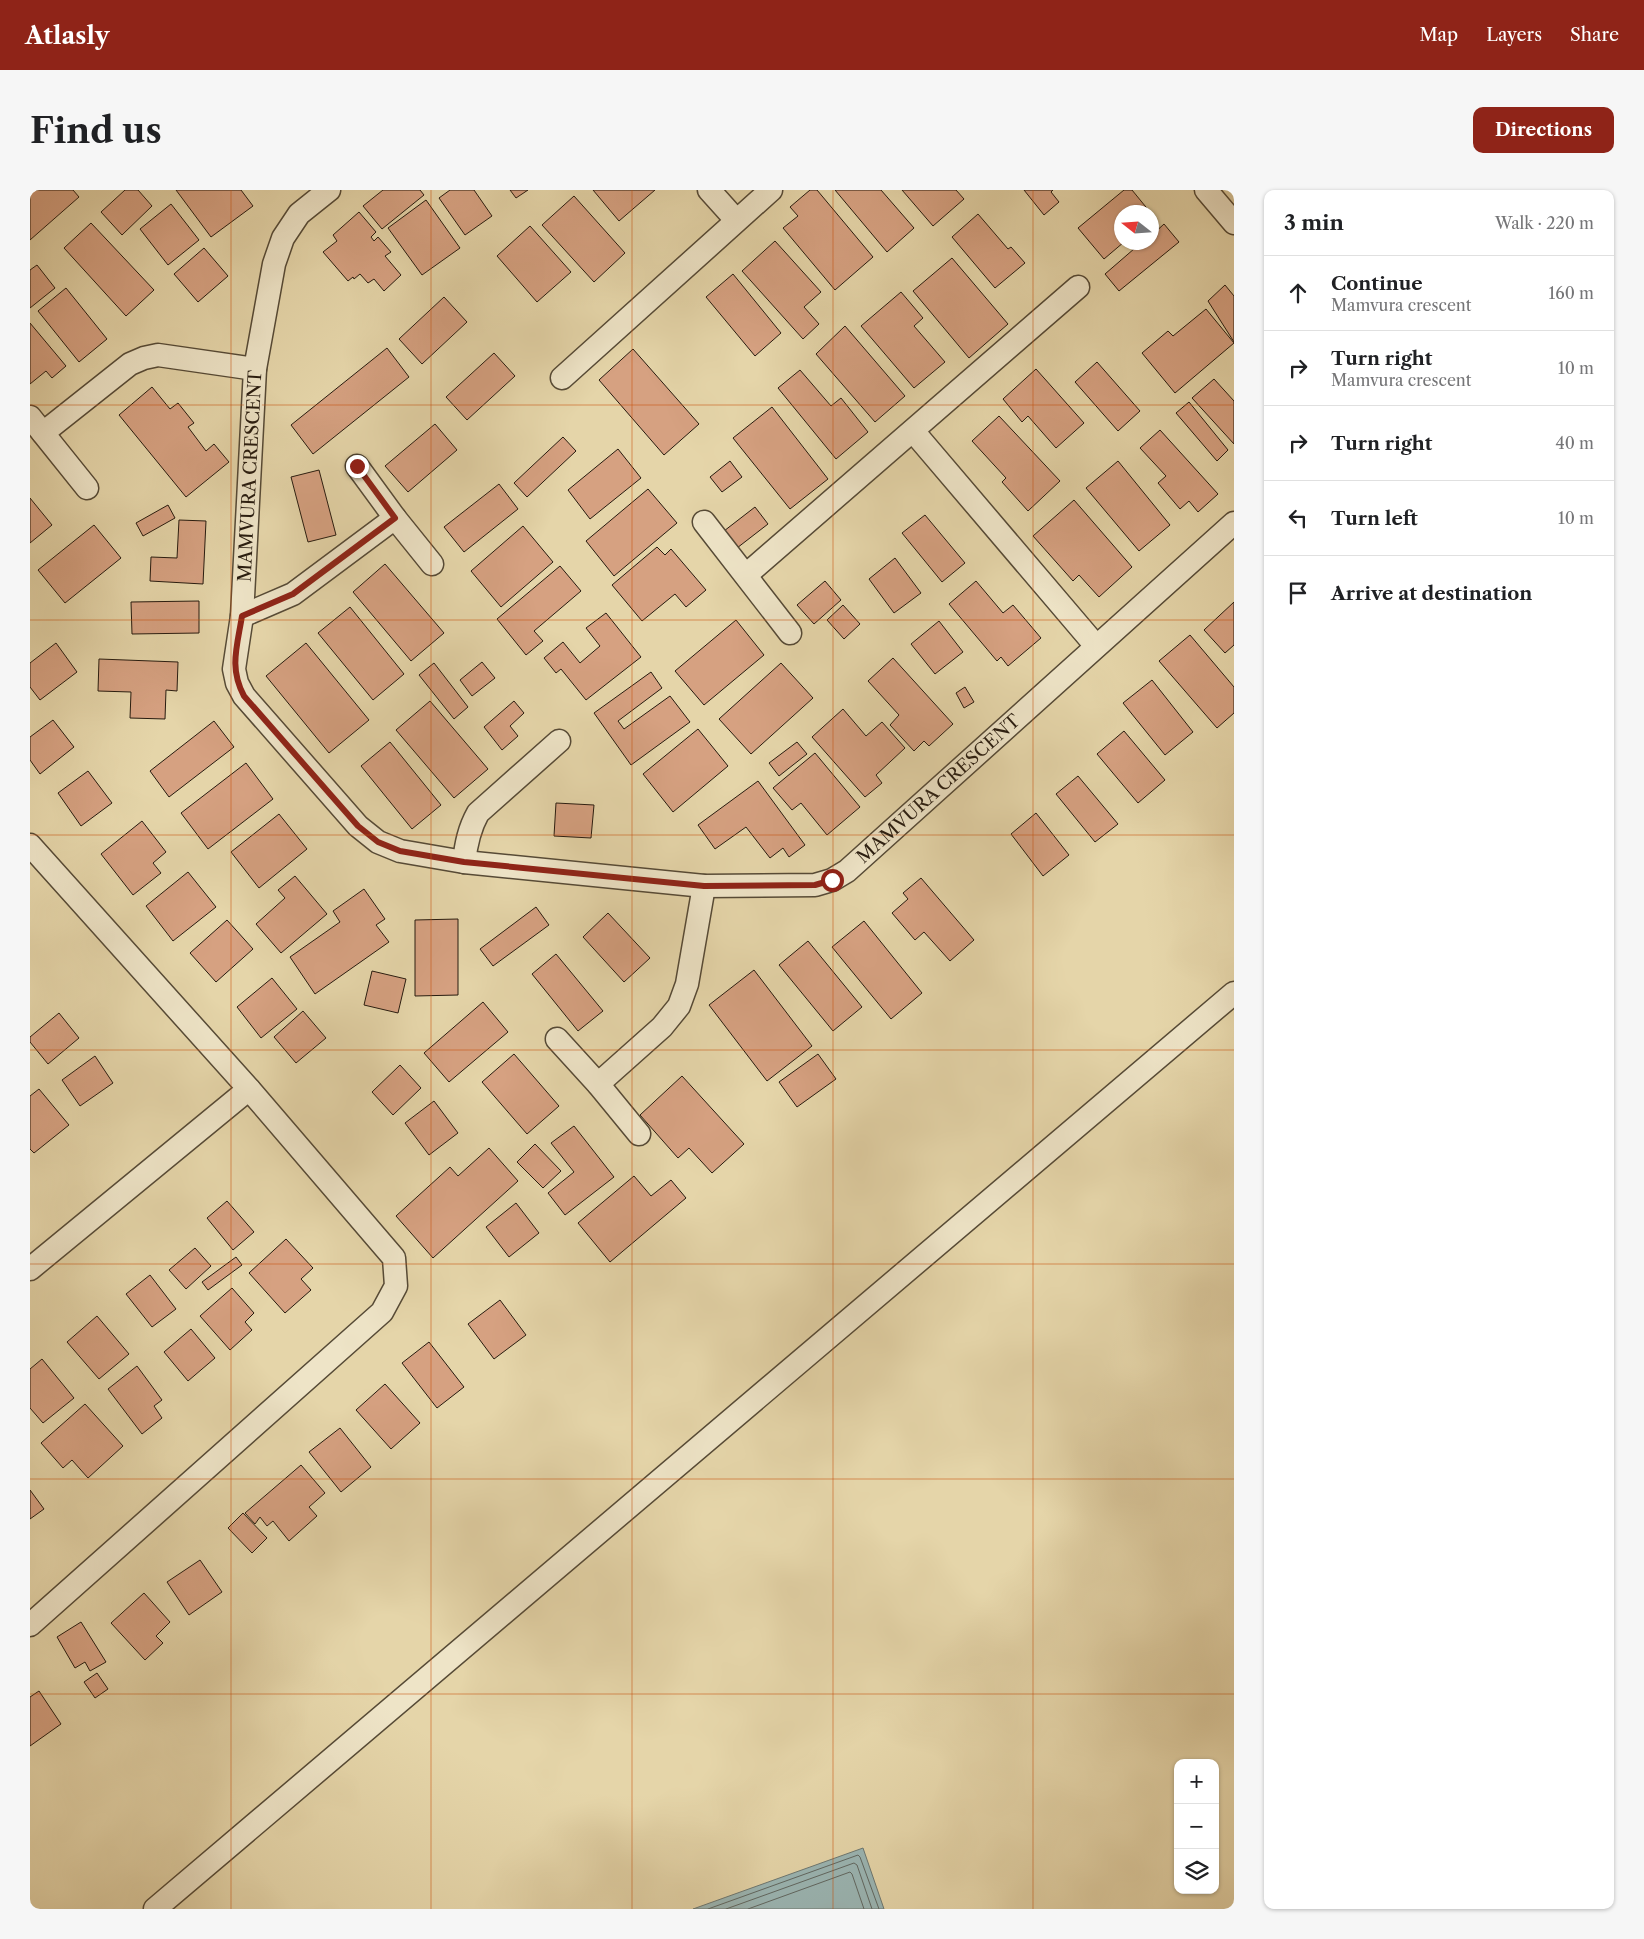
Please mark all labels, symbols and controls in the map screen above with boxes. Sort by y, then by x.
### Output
text: Atlasly [25,21,109,50]
text: Map [1420,24,1458,46]
text: Layers [1486,24,1542,46]
text: Share [1570,24,1619,46]
button: Directions [1473,107,1614,153]
text: Find us [30,109,162,152]
north arrow [1114,205,1159,250]
text: 3 min [1284,210,1344,235]
text: Walk · 220 m [1495,213,1594,233]
text: Continue [1331,272,1423,295]
icon: ahead [1284,279,1312,307]
text: 160 m [1549,283,1594,303]
text: Mamvura crescent [1331,295,1472,315]
text: Turn right [1331,347,1432,370]
icon: right [1284,354,1312,382]
text: 10 m [1558,358,1594,378]
street label: MAMVURA CRESCENT [233,369,267,582]
text: Mamvura crescent [1331,370,1472,390]
icon: right [1284,429,1312,457]
text: Turn right [1331,432,1432,455]
text: 40 m [1555,433,1594,453]
route end [346,455,369,478]
icon: left [1284,504,1312,532]
text: Turn left [1331,507,1418,530]
text: 10 m [1558,508,1594,528]
icon: arrive [1284,579,1312,607]
text: Arrive at destination [1331,582,1532,605]
street label: MAMVURA CRESCENT [852,709,1025,868]
route start [821,869,844,892]
map controls [1174,1759,1219,1894]
button: + [1174,1759,1219,1804]
button: − [1174,1804,1219,1849]
button: layers [1174,1849,1219,1894]

